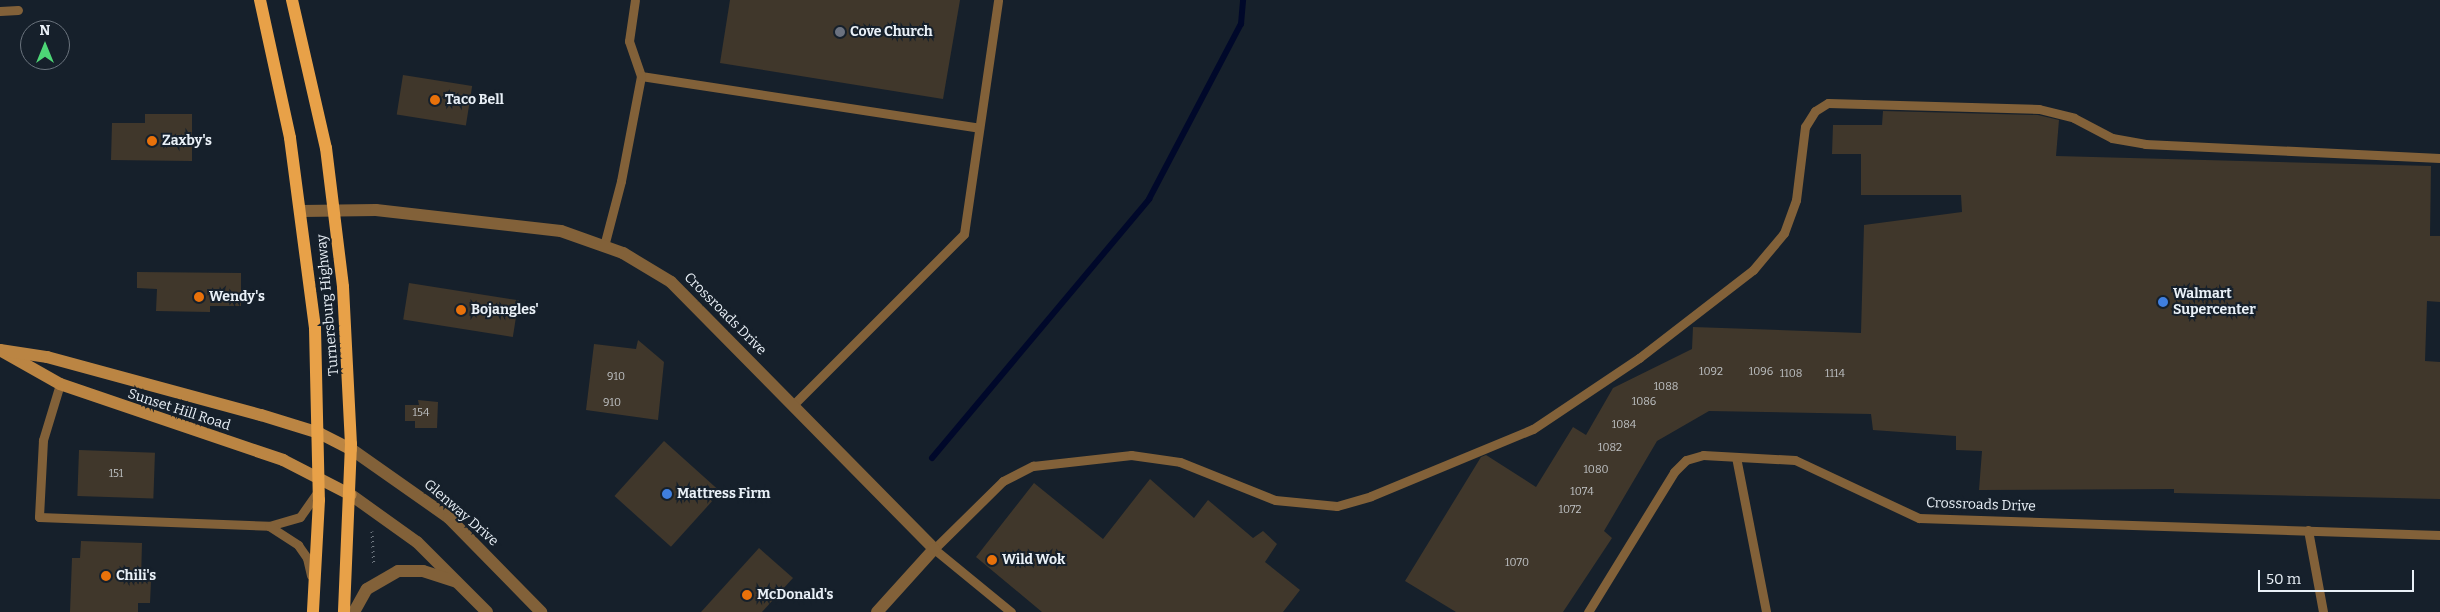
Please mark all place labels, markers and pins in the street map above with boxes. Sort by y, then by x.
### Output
place label: Cove Church [850,24,933,40]
marker: Cove Church [834,26,846,38]
place label: Taco Bell [445,92,504,108]
marker: Taco Bell [429,94,441,106]
place label: Zaxby's [162,133,212,149]
marker: Zaxby's [146,135,158,147]
place label: Walmart Supercenter [2173,286,2256,318]
place label: Wendy's [209,289,265,305]
marker: Wendy's [193,291,205,303]
marker: Walmart Supercenter [2157,296,2169,308]
place label: Bojangles' [471,302,539,318]
marker: Bojangles' [455,304,467,316]
place label: Mattress Firm [677,486,770,502]
marker: Mattress Firm [661,488,673,500]
place label: Wild Wok [1002,552,1065,568]
marker: Wild Wok [986,554,998,566]
place label: Chili's [116,568,156,584]
marker: Chili's [100,570,112,582]
place label: McDonald's [757,587,833,603]
marker: McDonald's [741,589,753,601]

